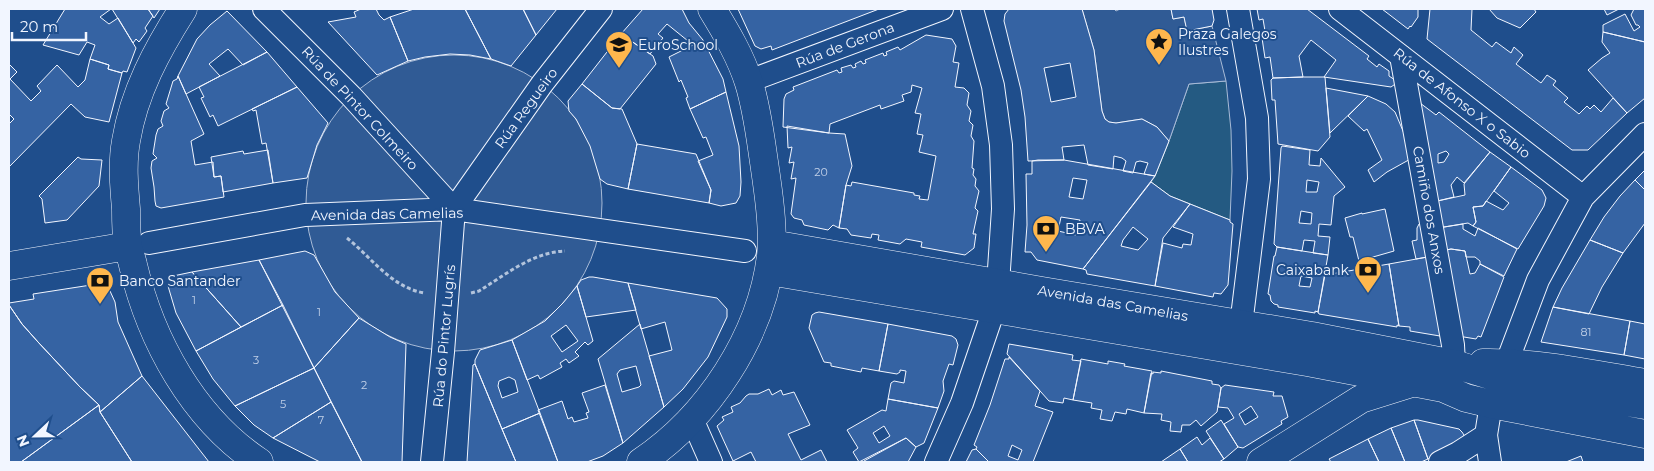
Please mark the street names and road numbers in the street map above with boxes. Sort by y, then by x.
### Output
street label: Rúa de Gerona [793,18,897,72]
street label: Rúa de Pintor Colmeiro [298,42,422,174]
street label: Rúa de Afonso X o Sabio [1390,44,1534,162]
street label: Rúa Regueiro [491,64,561,152]
street label: Camiño dos Anxos [1409,145,1449,276]
street label: Avenida das Camelias [311,204,464,224]
street label: Rúa do Pintor Lugrís [429,264,459,408]
street label: Avenida das Camelias [1036,281,1190,325]

